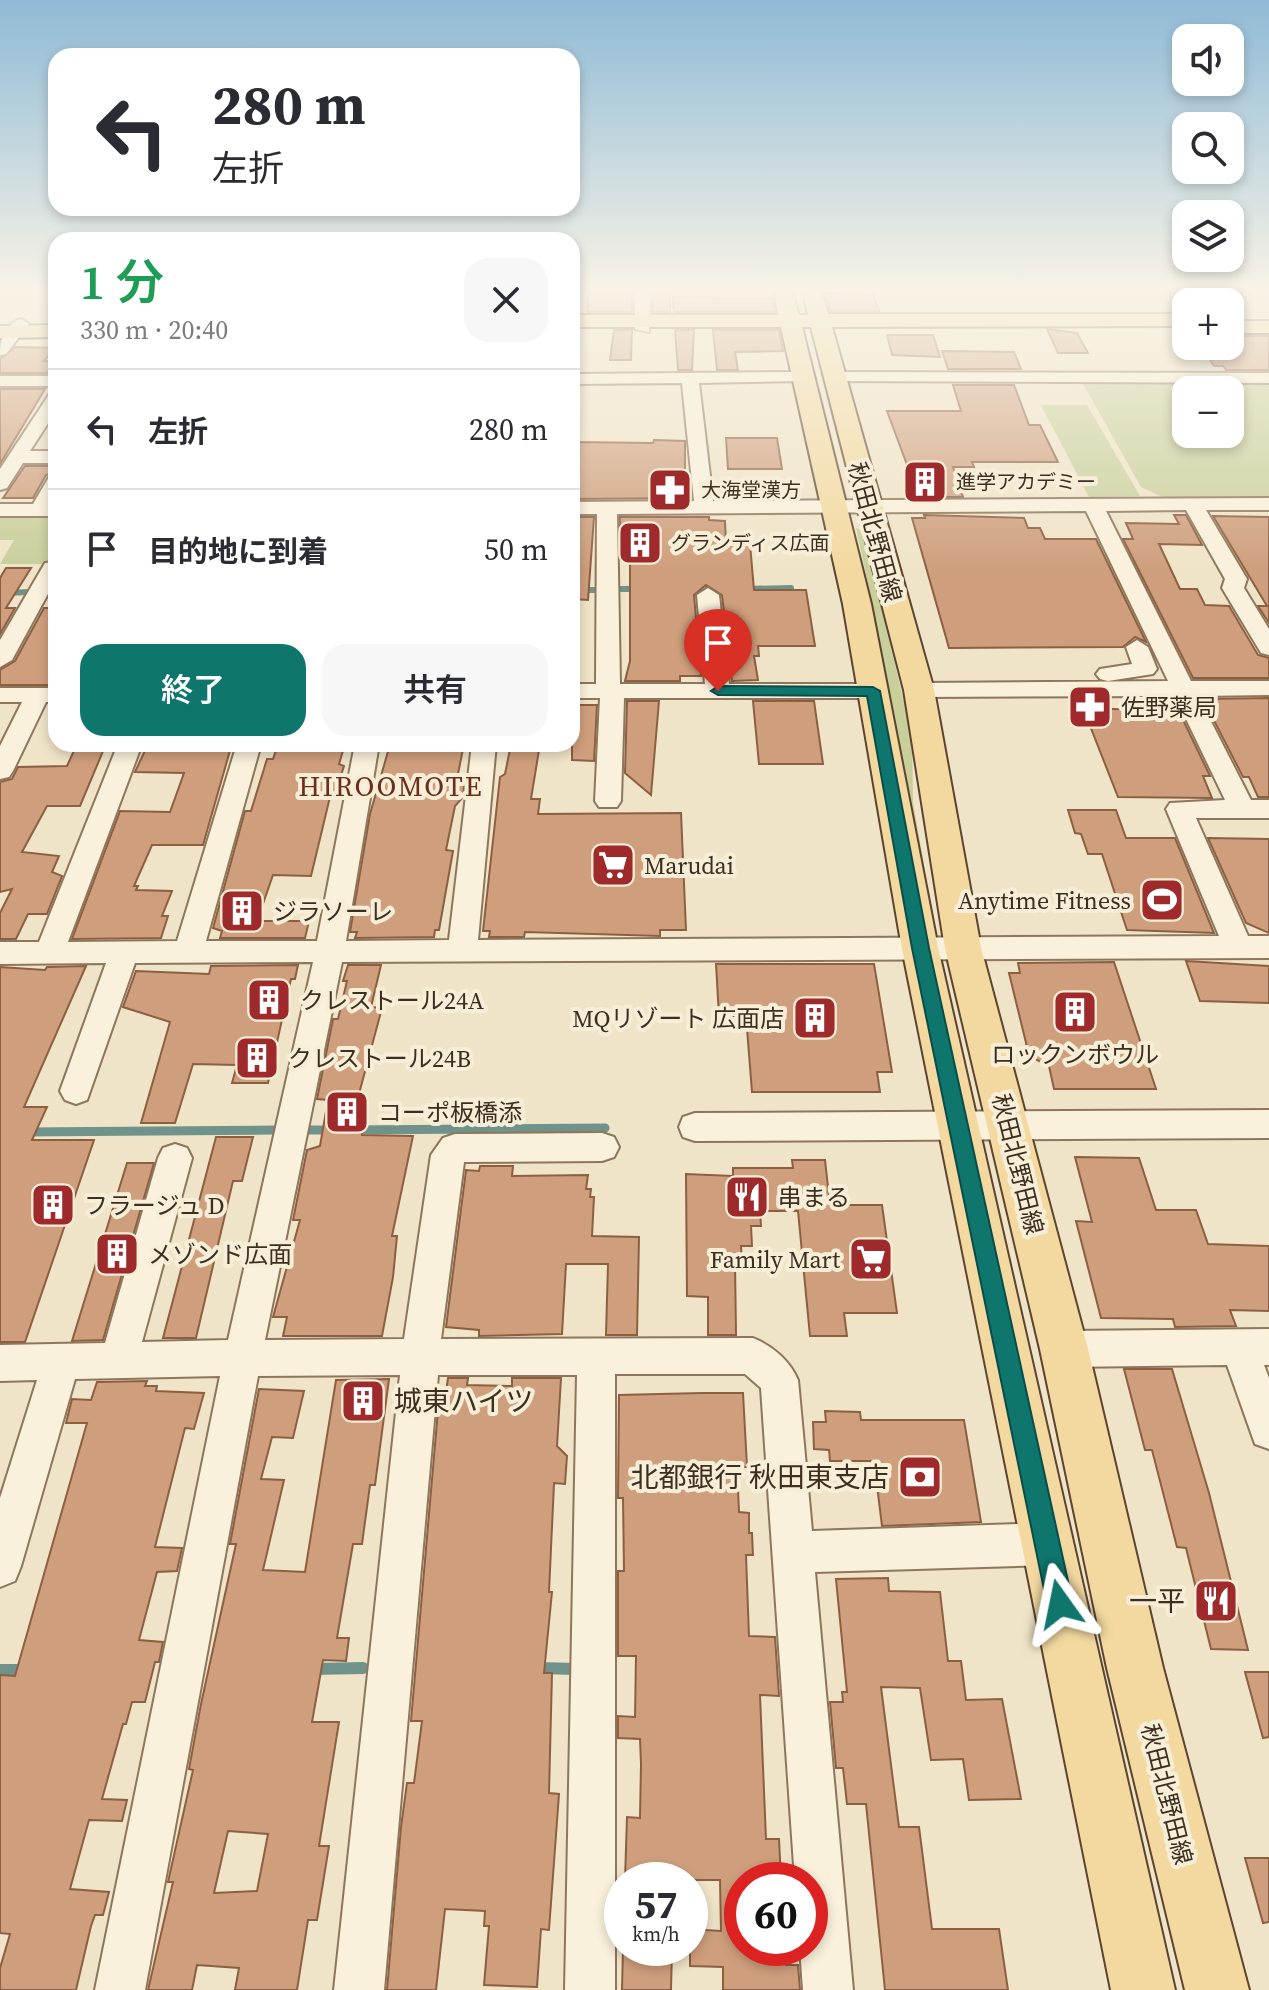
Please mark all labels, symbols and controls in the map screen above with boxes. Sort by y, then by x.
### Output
map controls [1172,24,1244,448]
button: sound [1172,24,1244,96]
text: 280 m [212,66,366,143]
icon: left [80,80,184,184]
button: search [1172,112,1244,184]
text: 左折 [212,144,284,193]
button: layers [1172,200,1244,272]
text: 1 分 [80,249,164,315]
button: close [464,258,548,342]
button: + [1172,288,1244,360]
text: 330 m · 20:40 [80,312,228,348]
button: − [1172,376,1244,448]
icon: left [80,407,124,451]
text: 280 m [469,409,548,450]
text: 左折 [148,411,208,452]
street label: 秋田北野田線 [840,458,910,606]
building icon: 進学アカデミー [901,458,949,506]
pharmacy icon: 大海堂漢方 [646,466,694,514]
place label: 進学アカデミー [956,468,1096,496]
place label: 大海堂漢方 [701,476,801,504]
building icon: グランディス広面 [616,519,664,567]
icon: arrive [80,527,124,571]
text: 50 m [484,529,548,570]
place label: グランディス広面 [671,529,830,557]
text: 目的地に到着 [148,531,328,572]
pin [684,609,752,691]
icon: arrive [696,621,740,665]
button: 終了 [80,644,306,736]
button: 共有 [322,644,548,736]
pharmacy icon: 佐野薬局 [1066,683,1114,731]
place label: 佐野薬局 [1121,691,1217,724]
district label: HIROOMOTE [298,767,484,805]
supermarket icon: Marudai [589,841,637,889]
place label: Marudai [644,849,734,882]
sports icon: Anytime Fitness [1138,876,1186,924]
place label: Anytime Fitness [958,884,1131,917]
building icon: ジラソーレ [218,887,266,935]
place label: ジラソーレ [273,895,393,928]
building icon: クレストール24A [245,976,293,1024]
place label: クレストール24A [300,984,484,1017]
building icon: ロックンボウル [1051,988,1099,1036]
building icon: MQリゾート 広面店 [791,994,839,1042]
place label: MQリゾート 広面店 [572,1002,784,1035]
building icon: クレストール24B [233,1034,281,1082]
place label: ロックンボウル [991,1038,1159,1071]
place label: クレストール24B [288,1042,471,1075]
building icon: コーポ板橋添 [323,1088,371,1136]
street label: 秋田北野田線 [985,1090,1051,1238]
place label: コーポ板橋添 [378,1096,522,1129]
restaurant icon: 串まる [723,1173,771,1221]
building icon: フラージュ D [29,1181,77,1229]
place label: 串まる [778,1181,850,1214]
place label: フラージュ D [84,1189,224,1222]
building icon: メゾンド広面 [93,1230,141,1278]
supermarket icon: Family Mart [847,1235,895,1283]
place label: メゾンド広面 [148,1238,292,1271]
place label: Family Mart [710,1243,840,1276]
building icon: 城東ハイツ [339,1377,387,1425]
place label: 城東ハイツ [394,1382,533,1420]
bank icon: 北都銀行 秋田東支店 [896,1453,944,1501]
place label: 北都銀行 秋田東支店 [630,1458,889,1496]
position arrow [1018,1562,1102,1646]
restaurant icon: 一平 [1192,1577,1240,1625]
place label: 一平 [1129,1582,1185,1620]
street label: 秋田北野田線 [1134,1720,1200,1868]
speed limit sign: 60 [724,1862,828,1966]
text: 57 [634,1877,678,1931]
text: km/h [632,1920,680,1948]

